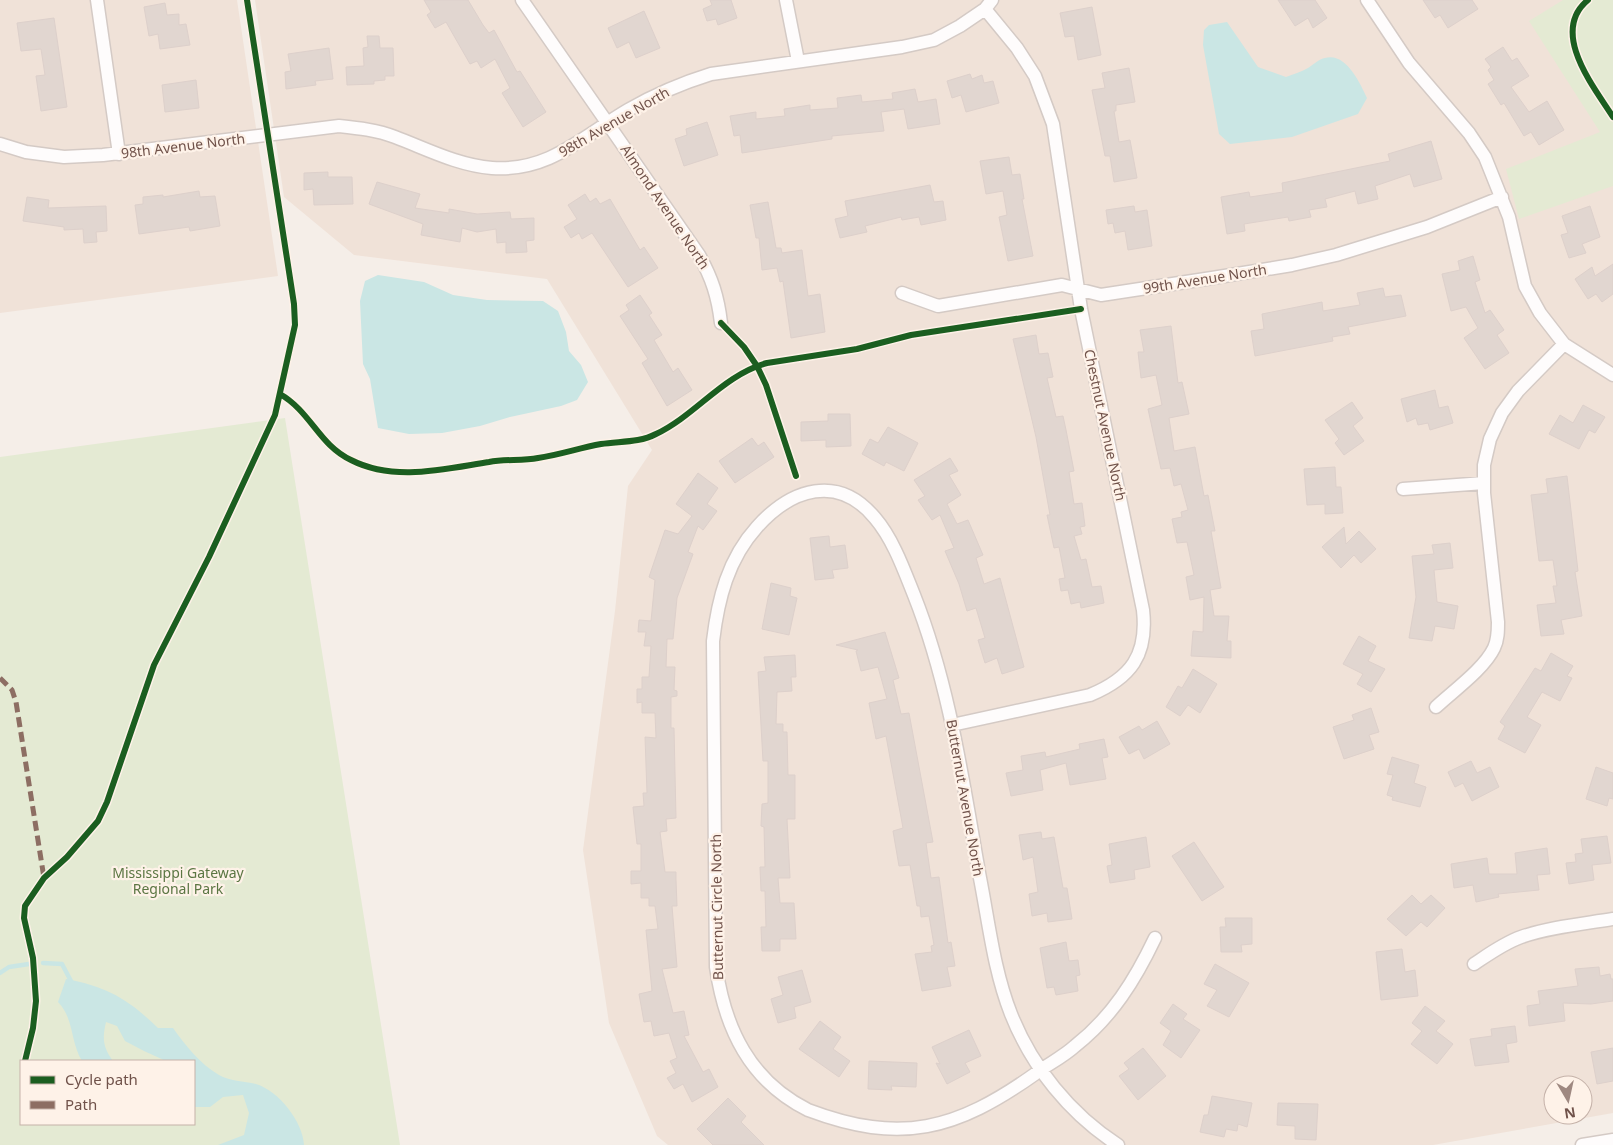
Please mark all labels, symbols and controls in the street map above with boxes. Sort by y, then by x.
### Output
street label: 98th Avenue North [555,82,673,161]
street label: 98th Avenue North [120,128,246,163]
street label: Almond Avenue North [617,141,714,273]
street label: 99th Avenue North [1142,259,1268,298]
street label: Chestnut Avenue North [1080,347,1131,502]
street label: Butternut Avenue North [942,718,989,878]
street label: Butternut Circle North [706,834,727,980]
park label: Mississippi Gateway Regional Park [112,863,245,898]
legend [20,1060,195,1125]
text: Cycle path [65,1069,138,1089]
north arrow [1543,1075,1593,1125]
text: Path [65,1094,97,1114]
text: N [1563,1103,1577,1124]

